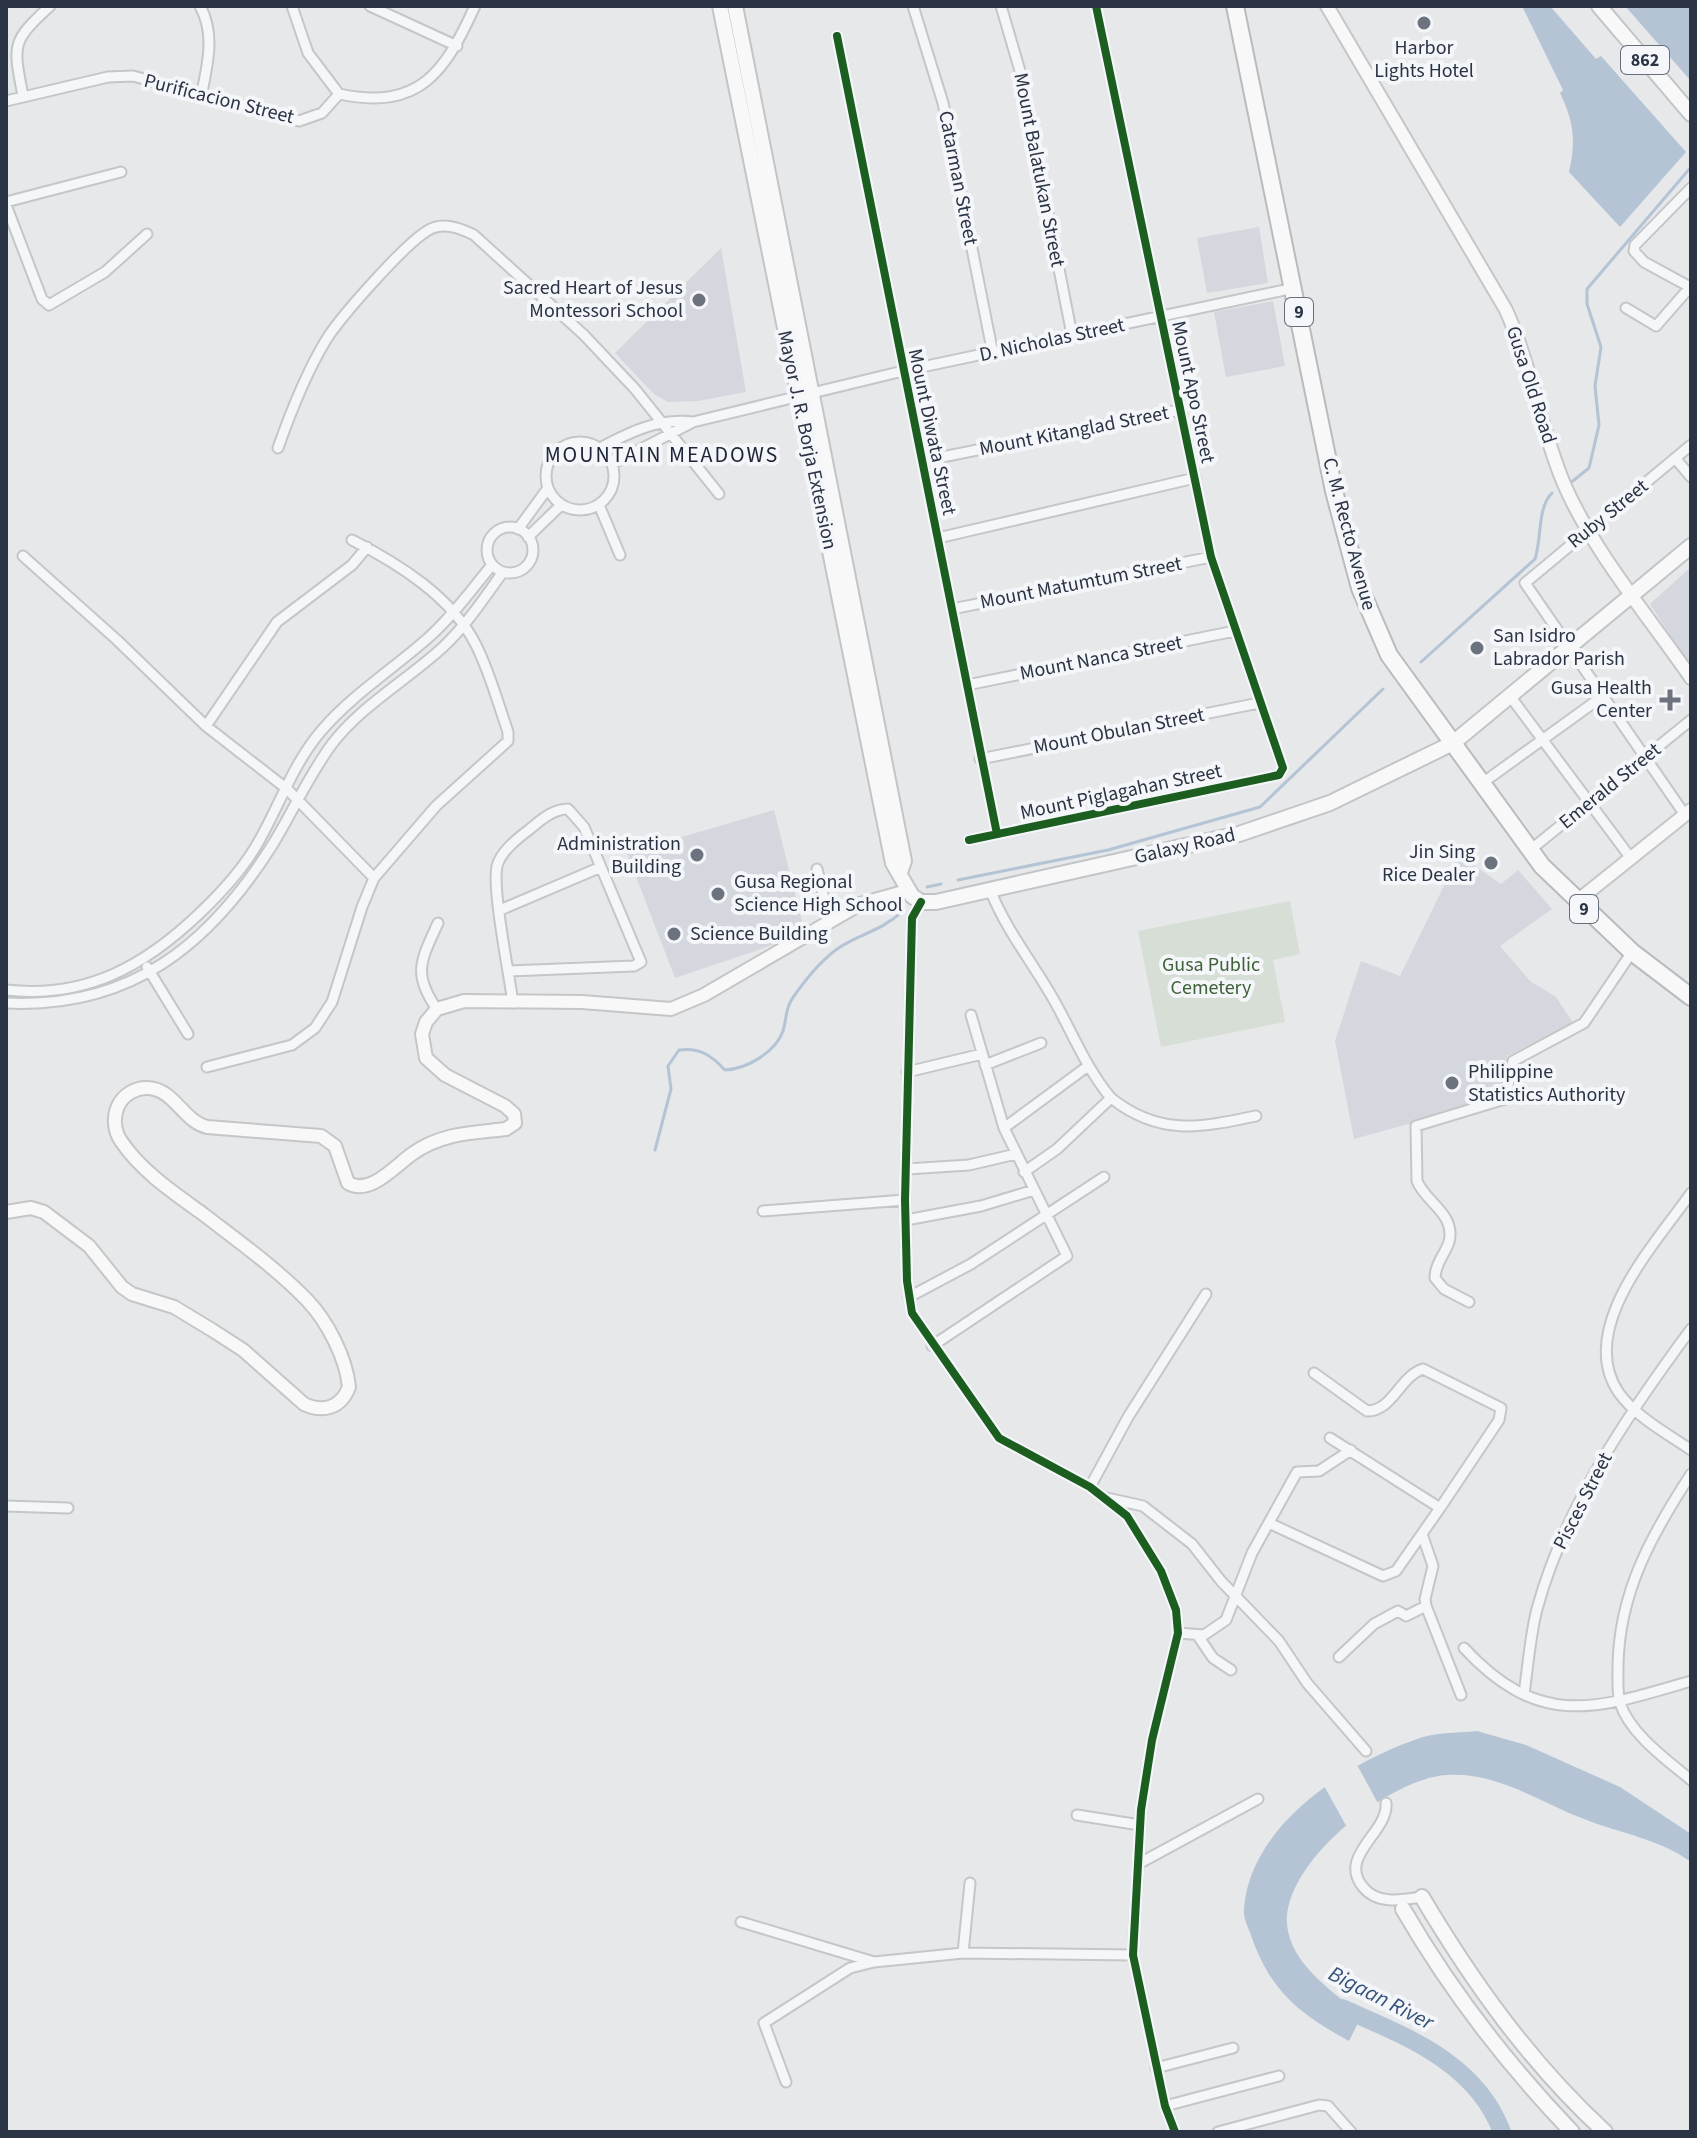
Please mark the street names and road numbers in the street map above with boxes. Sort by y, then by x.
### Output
road number: 862 [1621,46,1669,74]
street label: Purificacion Street [141,67,297,131]
street label: Mount Balatukan Street [1006,71,1072,270]
street label: Catarman Street [931,108,985,248]
road number: 9 [1285,298,1313,326]
street label: D. Nicholas Street [977,311,1127,369]
street label: Mount Apo Street [1164,318,1222,466]
street label: Gusa Old Road [1499,323,1563,447]
street label: Mayor J. R. Borja Extension [770,328,844,552]
street label: Mount Diwata Street [901,346,963,518]
street label: Mount Kitanglad Street [977,399,1171,463]
street label: C. M. Recto Avenue [1315,455,1383,613]
street label: Ruby Street [1562,473,1655,555]
street label: Mount Matumtum Street [978,550,1184,616]
street label: Mount Nanca Street [1017,628,1185,687]
street label: Mount Obulan Street [1031,701,1207,761]
street label: Emerald Street [1553,736,1667,836]
street label: Mount Piglagahan Street [1018,757,1225,827]
street label: Galaxy Road [1132,821,1238,871]
road number: 9 [1570,895,1598,923]
street label: Pisces Street [1547,1447,1620,1554]

